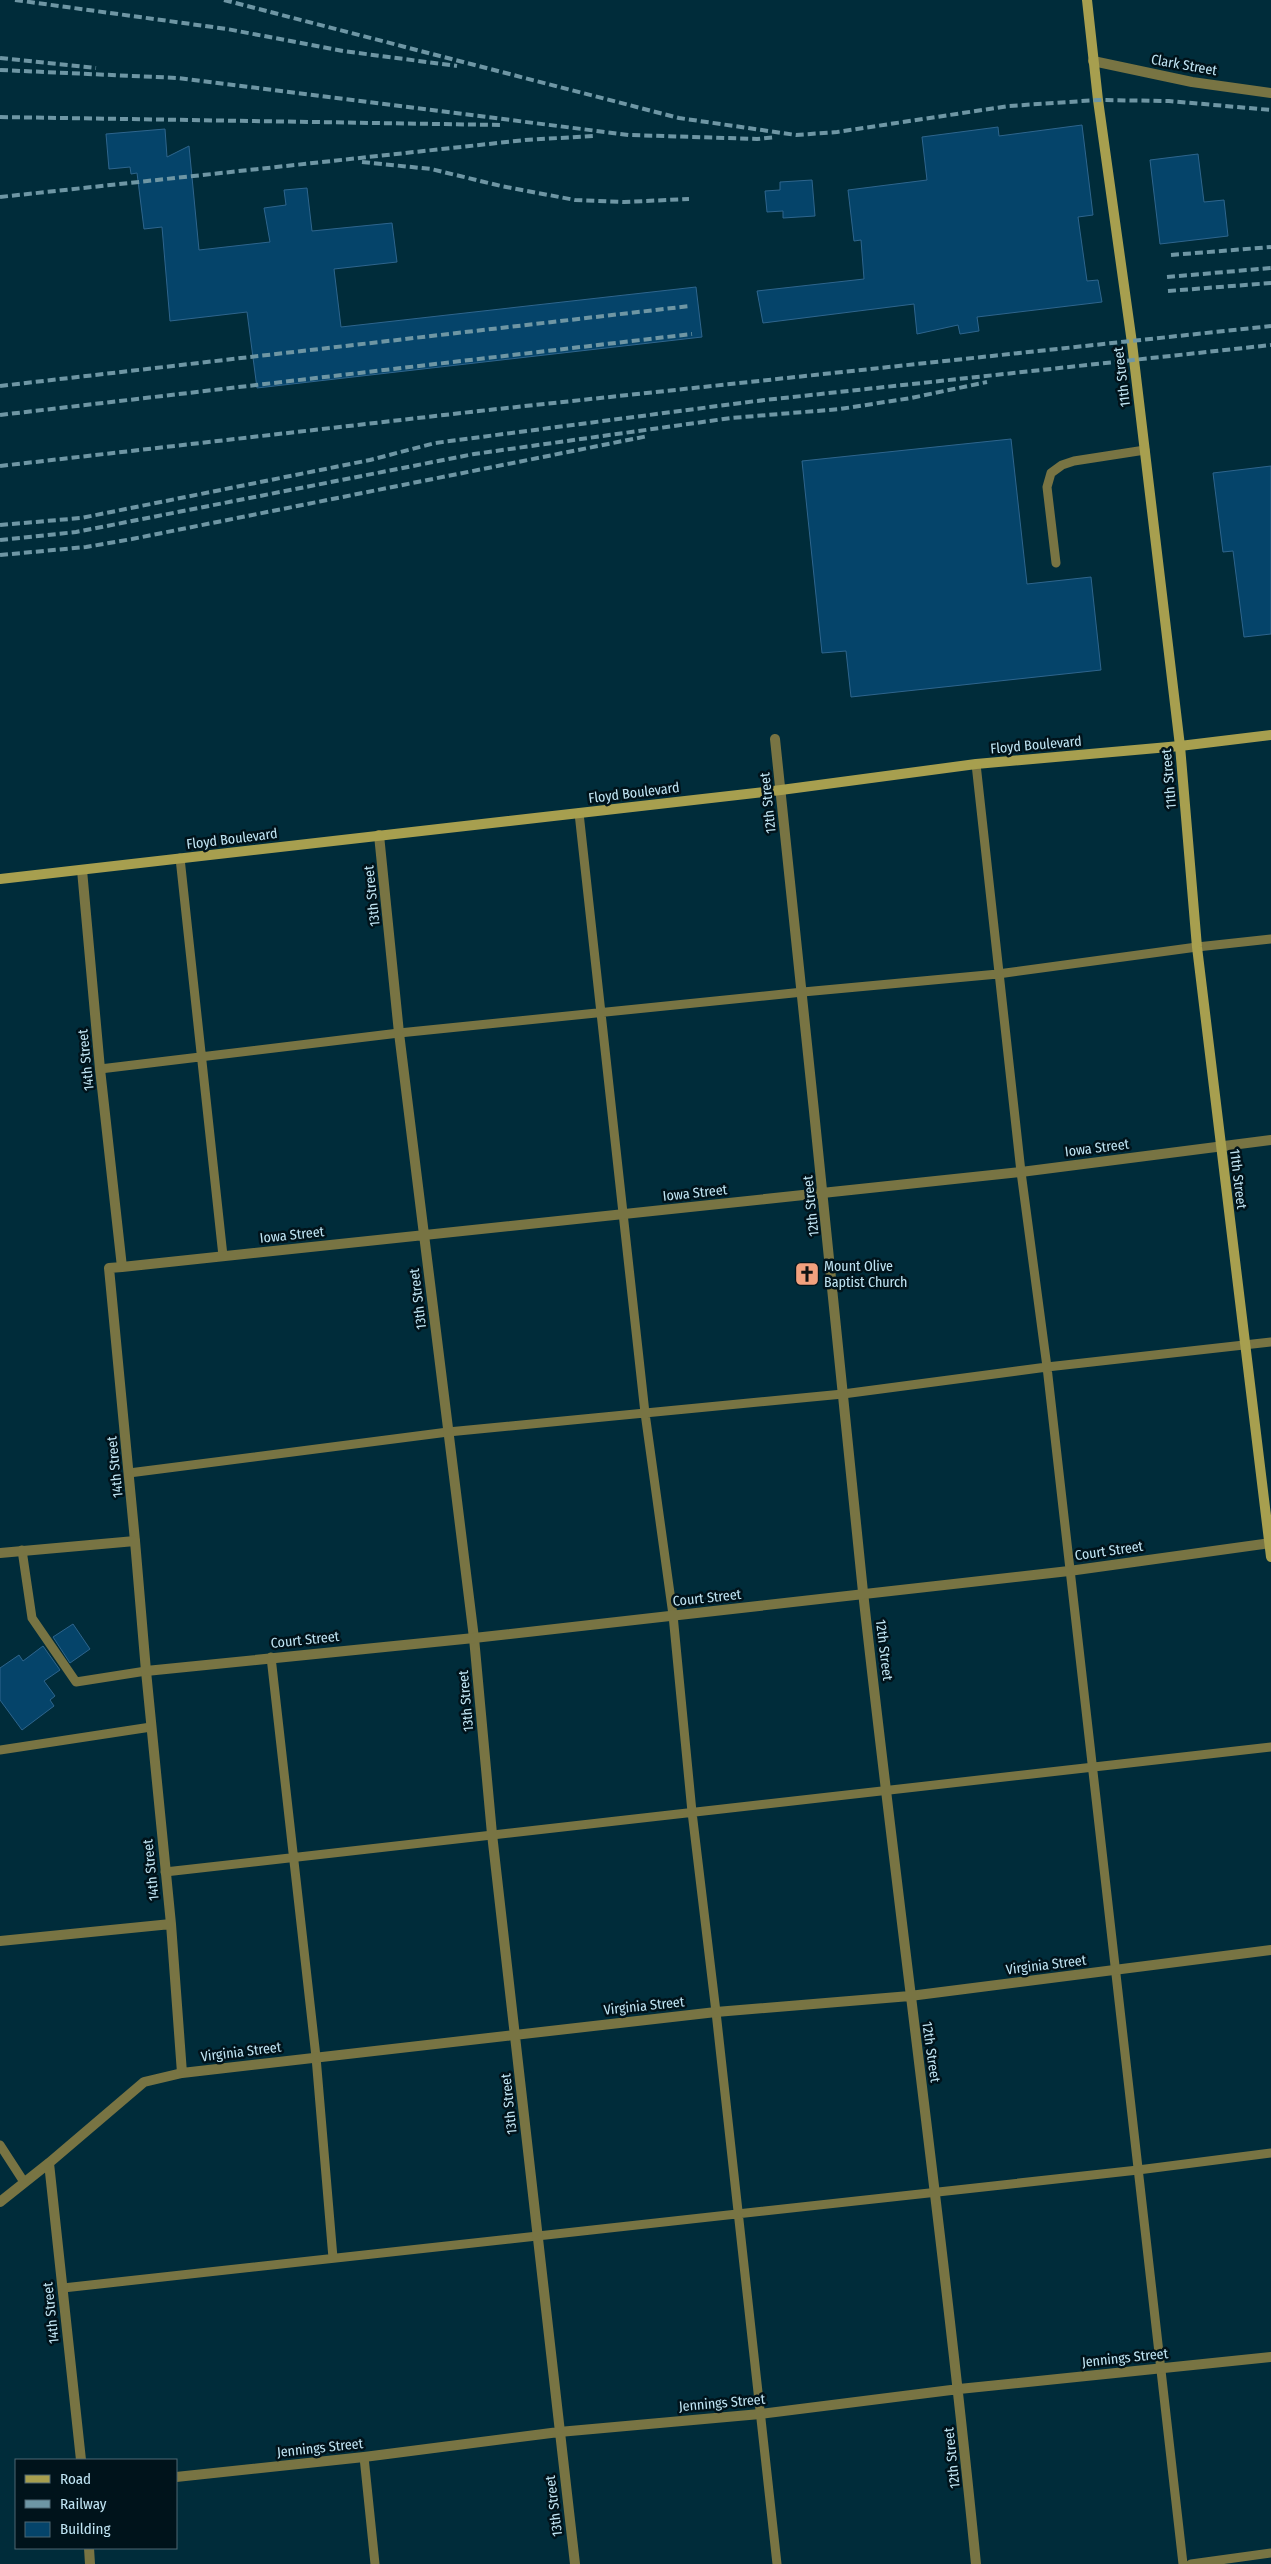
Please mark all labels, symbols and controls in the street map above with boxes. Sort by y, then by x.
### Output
street label: Clark Street [1150,51,1219,79]
street label: 11th Street [1110,346,1134,408]
street label: Floyd Boulevard [990,733,1082,757]
street label: 11th Street [1158,748,1180,810]
street label: 12th Street [756,771,780,834]
street label: Floyd Boulevard [587,779,681,807]
street label: Floyd Boulevard [185,825,279,853]
street label: 13th Street [360,864,384,927]
street label: 14th Street [74,1028,98,1092]
street label: Iowa Street [1064,1136,1131,1160]
street label: 11th Street [1226,1148,1250,1210]
street label: 12th Street [799,1174,823,1237]
street label: Iowa Street [662,1181,728,1205]
street label: Iowa Street [259,1223,325,1247]
place label: Mount Olive Baptist Church [824,1258,907,1291]
church icon: Mount Olive Baptist Church [794,1261,820,1287]
street label: 13th Street [406,1267,430,1331]
street label: 14th Street [103,1435,127,1499]
street label: Court Street [1074,1538,1145,1564]
street label: Court Street [672,1586,742,1610]
street label: 12th Street [872,1619,896,1682]
street label: Court Street [270,1628,340,1652]
street label: 13th Street [455,1669,477,1732]
street label: 14th Street [139,1838,163,1902]
street label: Virginia Street [1005,1952,1088,1978]
street label: Virginia Street [603,1993,686,2019]
street label: 12th Street [918,2020,944,2084]
street label: Virginia Street [200,2039,283,2065]
street label: 13th Street [497,2072,521,2135]
street label: 14th Street [39,2281,63,2345]
street label: Jennings Street [1081,2345,1169,2371]
street label: Jennings Street [678,2391,766,2415]
street label: 12th Street [940,2426,964,2489]
street label: Jennings Street [276,2435,364,2461]
legend [15,2459,178,2549]
text: Road [60,2470,91,2488]
street label: 13th Street [542,2474,566,2538]
text: Railway [60,2495,107,2513]
text: Building [60,2520,111,2538]

